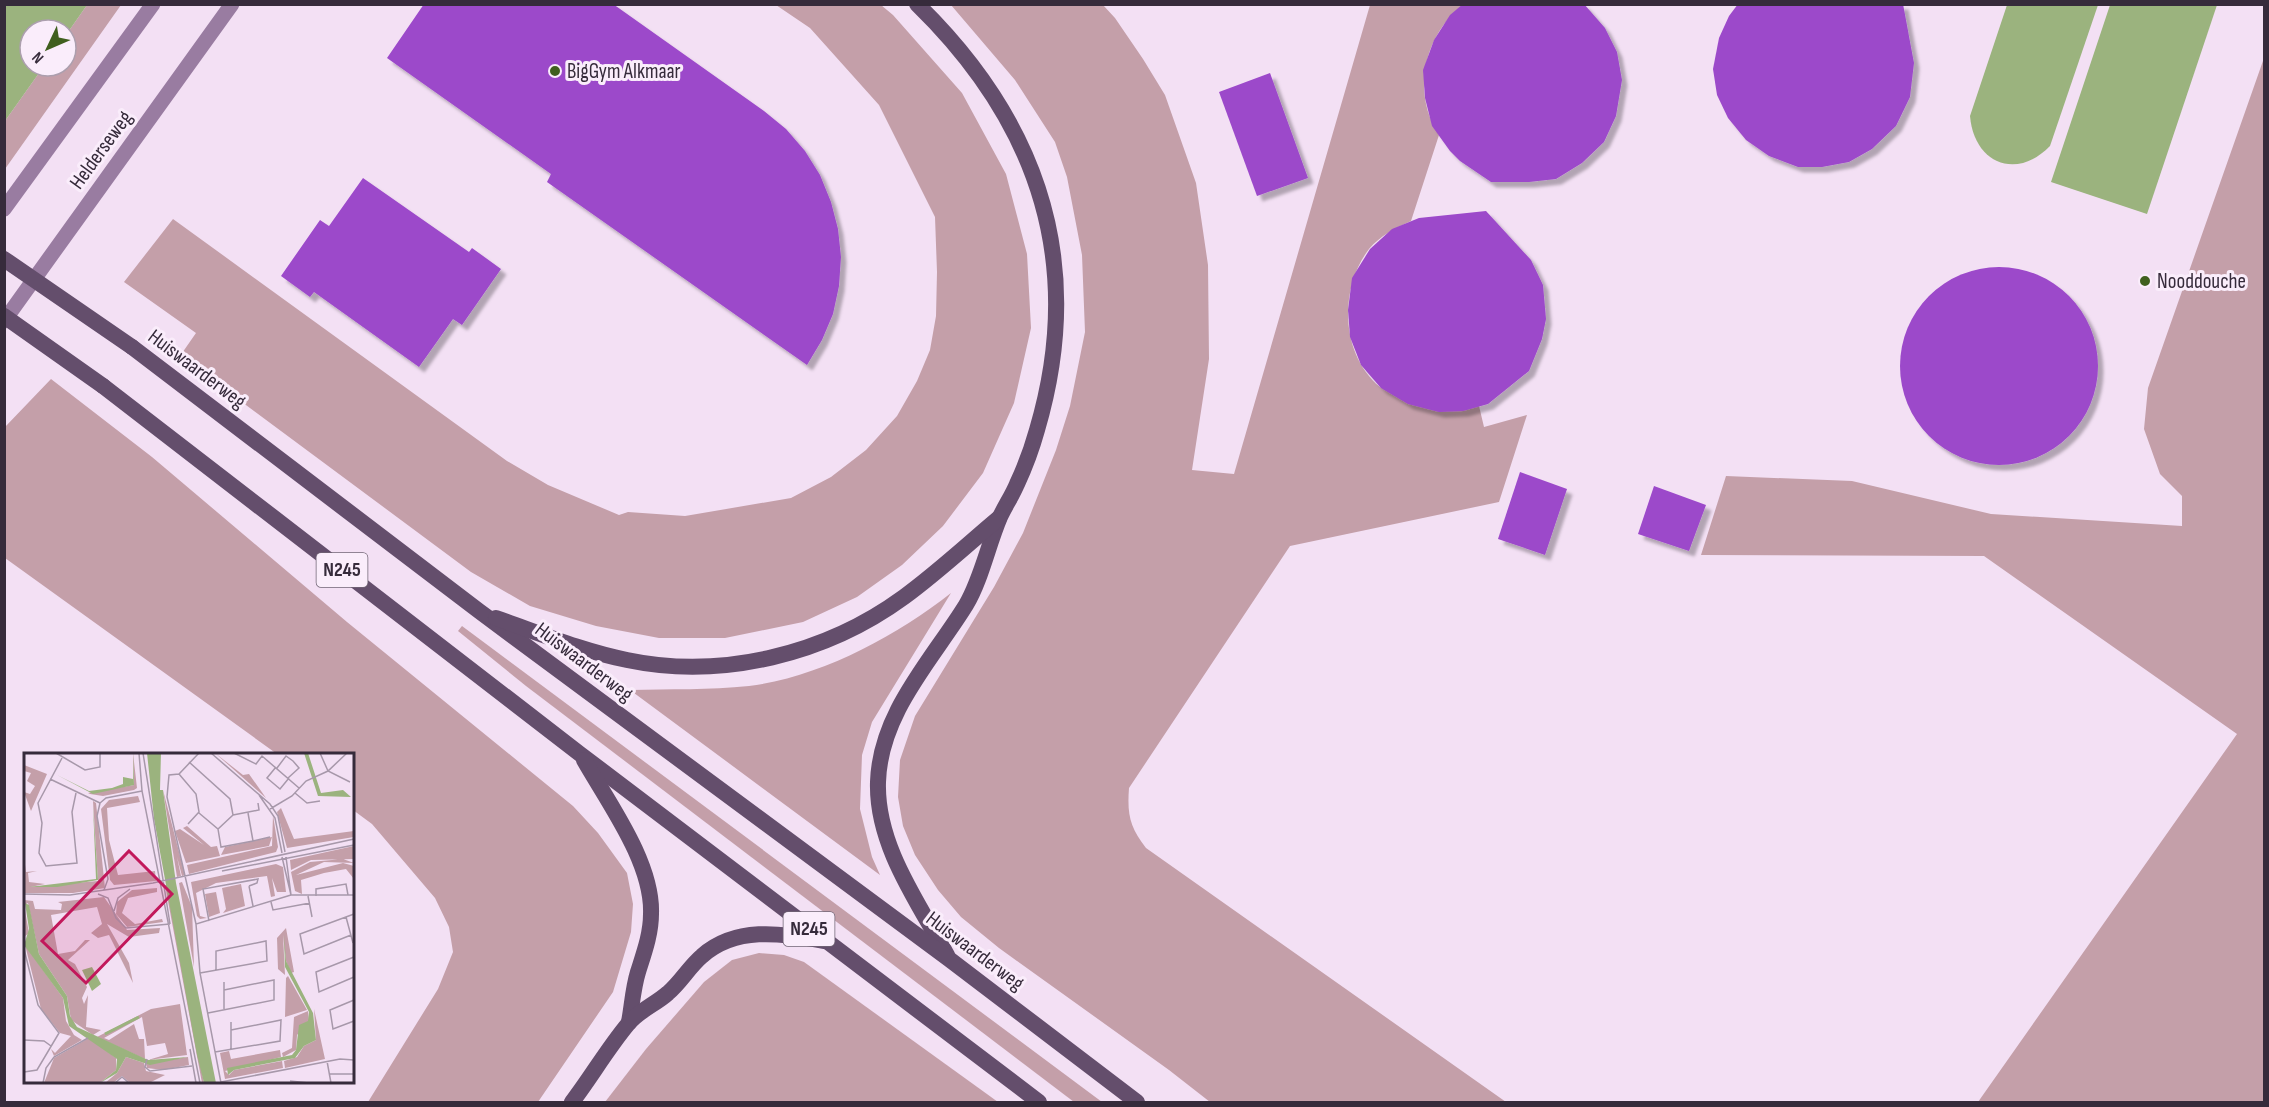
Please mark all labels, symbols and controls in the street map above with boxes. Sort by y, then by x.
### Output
north arrow [18,18,78,78]
text: N [28,48,48,67]
place label: BigGym Alkmaar [567,59,681,84]
marker: BigGym Alkmaar [548,64,562,78]
street label: Helderseweg [64,106,138,194]
place label: Nooddouche [2157,269,2246,294]
marker: Nooddouche [2138,274,2152,288]
street label: Huiswaarderweg [143,324,251,414]
road number: N245 [316,553,368,587]
street label: Huiswaarderweg [530,617,638,707]
inset map [24,753,354,1083]
street label: Huiswaarderweg [921,906,1029,996]
road number: N245 [784,912,834,946]

